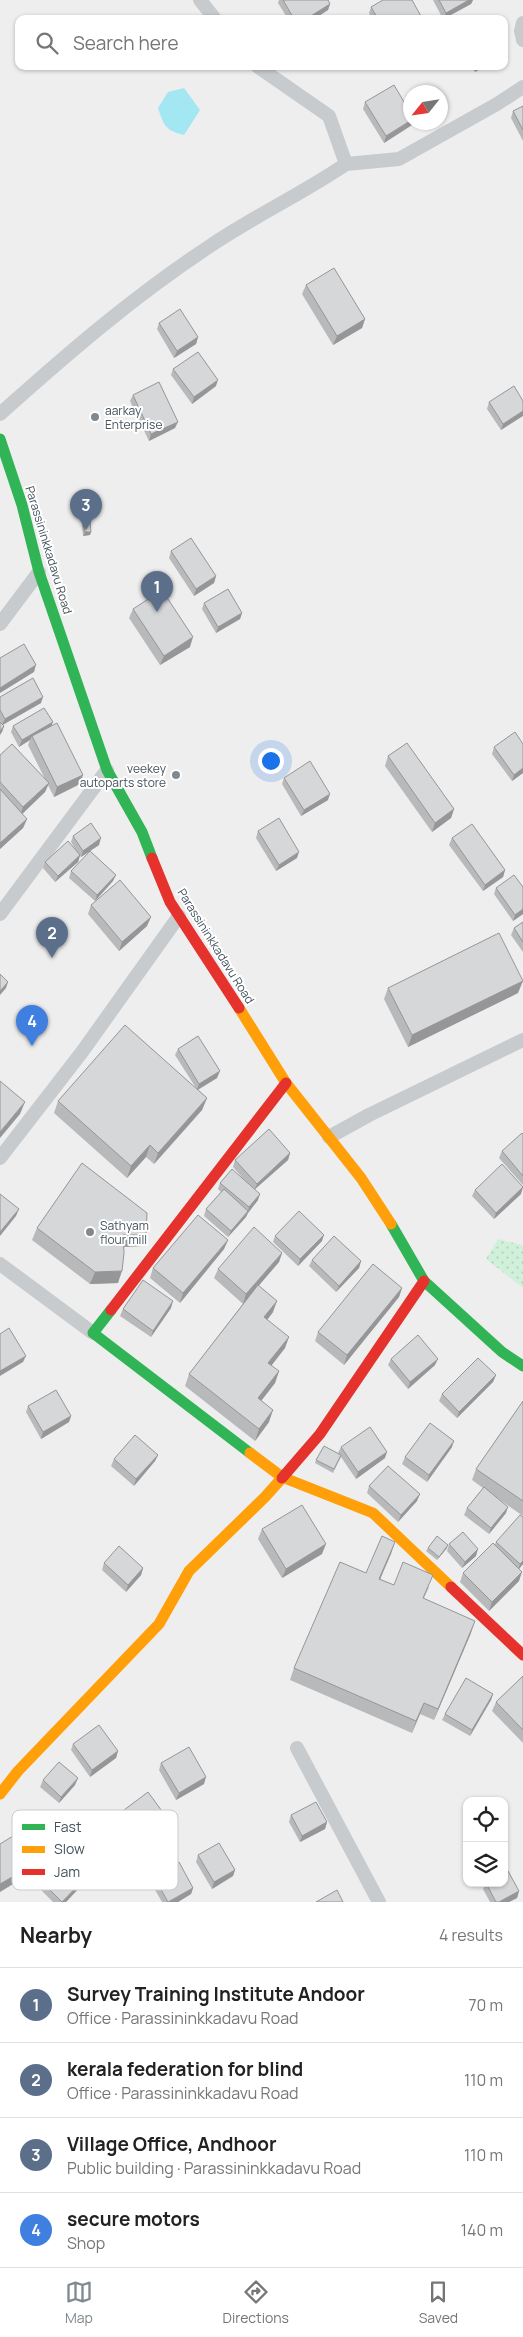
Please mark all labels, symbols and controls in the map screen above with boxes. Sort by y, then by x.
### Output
search box [15,15,508,70]
icon: search [33,29,61,57]
text: Search here [73,30,179,56]
north arrow [403,85,448,130]
place label: aarkay Enterprise [105,402,162,433]
marker: aarkay Enterprise [89,411,101,423]
street label: Parassininkkadavu Road [21,484,77,616]
pin: 3 [70,489,102,530]
pin: 1 [141,571,173,612]
your location [258,748,284,774]
place label: veekey autoparts store [80,760,167,791]
marker: veekey autoparts store [170,769,182,781]
street label: Parassininkkadavu Road [174,885,258,1007]
pin: 2 [36,917,68,958]
pin: 4 [16,1005,48,1046]
place label: Sathyam flour mill [100,1217,149,1248]
marker: Sathyam flour mill [84,1226,96,1238]
map controls [463,1797,508,1887]
button: locate [463,1797,508,1842]
legend [12,1810,178,1890]
text: Fast [54,1817,82,1836]
text: Slow [54,1839,85,1858]
button: layers [463,1842,508,1887]
text: Jam [54,1862,80,1881]
text: Nearby [20,1921,92,1949]
text: 4 results [439,1924,503,1946]
text: Survey Training Institute Andoor [67,1981,365,2007]
text: 1 [32,1994,40,2016]
text: 70 m [468,1994,503,2016]
text: Office · Parassininkkadavu Road [67,2007,299,2029]
text: kerala federation for blind [67,2056,303,2082]
text: 2 [31,2069,41,2091]
text: 110 m [464,2069,503,2091]
text: Office · Parassininkkadavu Road [67,2082,299,2104]
text: Village Office, Andhoor [67,2131,277,2157]
text: 3 [31,2144,41,2166]
text: 110 m [464,2144,503,2166]
text: Public building · Parassininkkadavu Road [67,2157,361,2179]
text: secure motors [67,2206,200,2232]
text: 4 [31,2219,41,2241]
text: 140 m [461,2219,503,2241]
text: Shop [67,2232,105,2254]
tab: Map [65,2278,93,2327]
tab: Directions [223,2278,289,2327]
tab: Saved [419,2278,458,2327]

